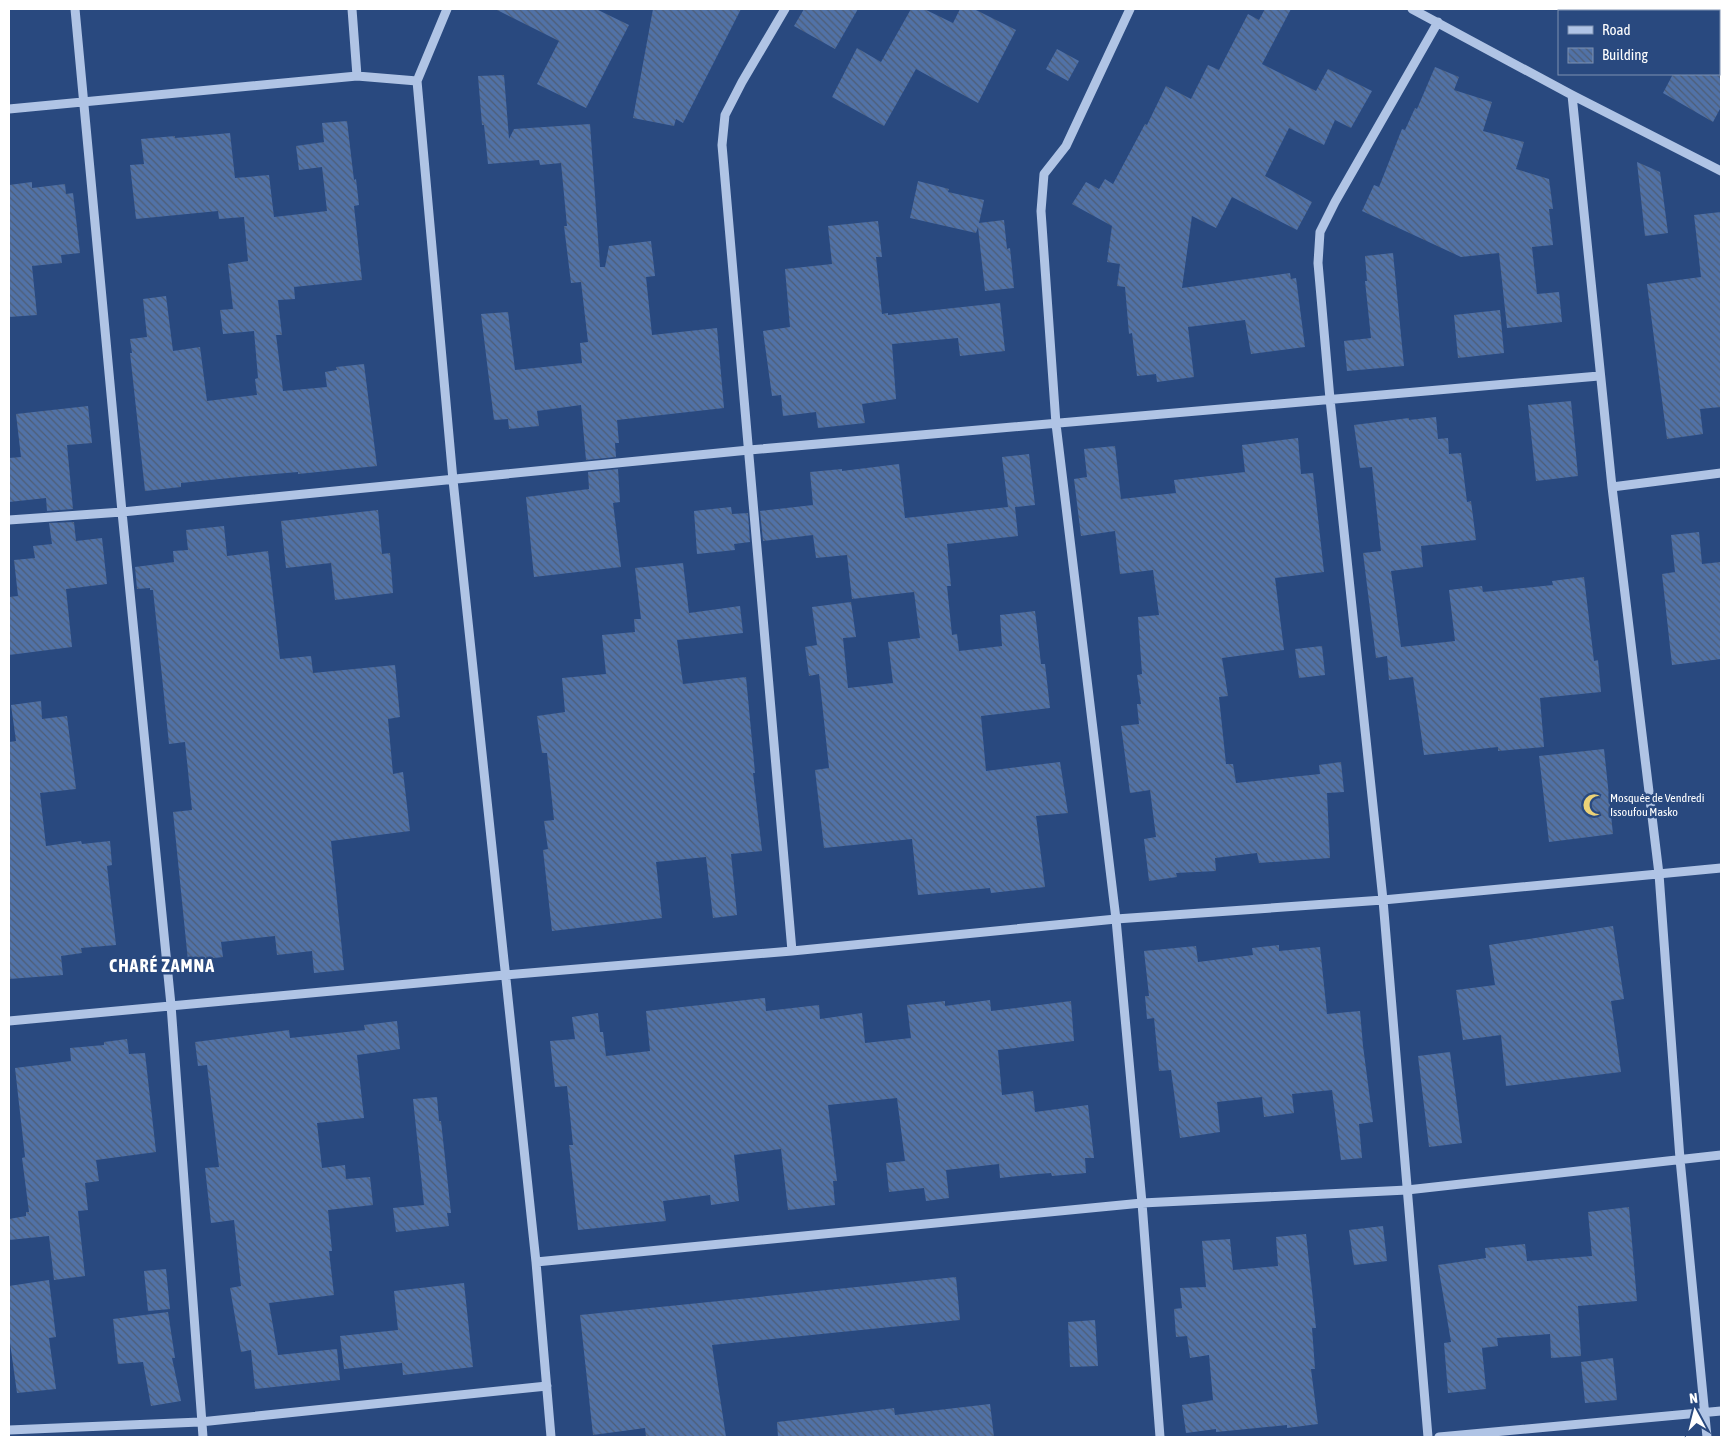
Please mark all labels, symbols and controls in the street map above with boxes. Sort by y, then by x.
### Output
legend [1558,10,1720,75]
text: Road [1602,21,1631,38]
text: Building [1602,46,1648,63]
place label: Mosquée de Vendredi Issoufou Masko [1610,791,1705,819]
mosque icon: Mosquée de Vendredi Issoufou Masko [1581,792,1607,818]
district label: CHARÉ ZAMNA [109,955,215,976]
north arrow [1670,1386,1720,1436]
text: N [1688,1390,1698,1407]

